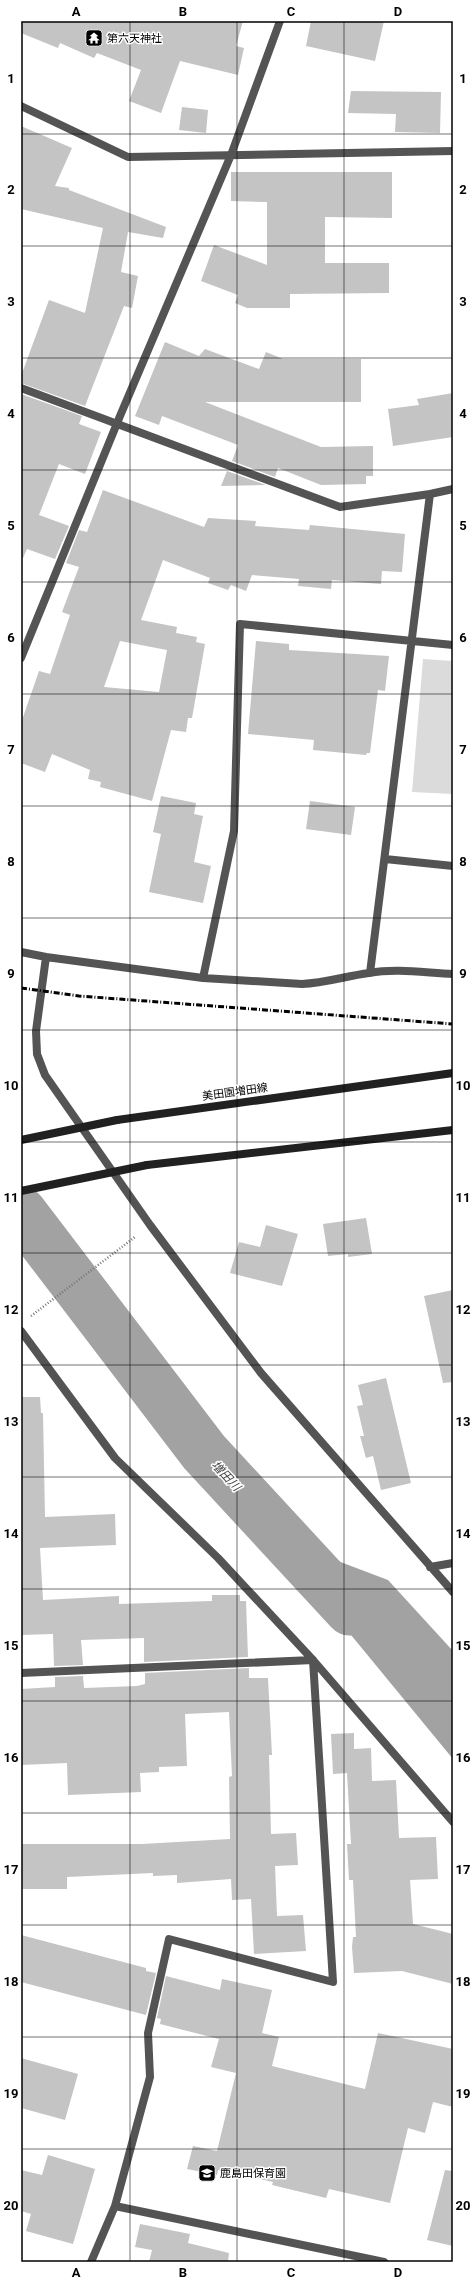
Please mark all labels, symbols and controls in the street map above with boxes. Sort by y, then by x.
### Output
text: A [72,4,81,19]
text: B [179,4,187,19]
text: C [287,4,296,19]
text: D [394,4,402,19]
temple icon: 第六天神社 [84,28,104,48]
place label: 第六天神社 [107,32,162,45]
text: 1 [7,71,15,86]
text: 1 [459,71,467,86]
text: 2 [7,182,15,197]
text: 2 [459,182,467,197]
text: 3 [7,294,15,309]
text: 3 [459,294,467,309]
text: 4 [7,406,15,421]
text: 4 [459,406,467,421]
text: 5 [7,518,15,533]
text: 5 [459,518,467,533]
text: 6 [7,630,15,645]
text: 6 [459,630,467,645]
text: 7 [7,742,15,757]
text: 7 [459,742,467,757]
text: 8 [7,854,15,869]
text: 8 [459,854,467,869]
text: 9 [7,966,15,981]
text: 9 [459,966,467,981]
text: 10 [4,1078,18,1093]
text: 10 [456,1078,470,1093]
street label: 美田園増田線 [201,1081,269,1103]
text: 11 [4,1190,18,1205]
text: 11 [456,1190,470,1205]
text: 12 [4,1302,18,1317]
text: 12 [456,1302,470,1317]
text: 13 [4,1414,18,1429]
text: 13 [456,1414,470,1429]
water label: 増田川 [209,1458,245,1495]
text: 14 [4,1526,19,1541]
text: 14 [456,1526,471,1541]
text: 15 [4,1638,18,1653]
text: 15 [456,1638,470,1653]
text: 16 [4,1750,19,1765]
text: 16 [456,1750,471,1765]
text: 17 [4,1862,18,1877]
text: 17 [456,1862,470,1877]
text: 18 [4,1974,18,1989]
text: 18 [456,1974,470,1989]
text: 19 [4,2086,18,2101]
text: 19 [456,2086,470,2101]
school or university icon: 鹿島田保育園 [197,2163,217,2183]
place label: 鹿島田保育園 [220,2167,286,2180]
text: 20 [4,2198,18,2213]
text: 20 [456,2198,470,2213]
text: A [72,2265,81,2280]
text: B [179,2265,187,2280]
text: C [287,2265,296,2280]
text: D [394,2265,402,2280]

